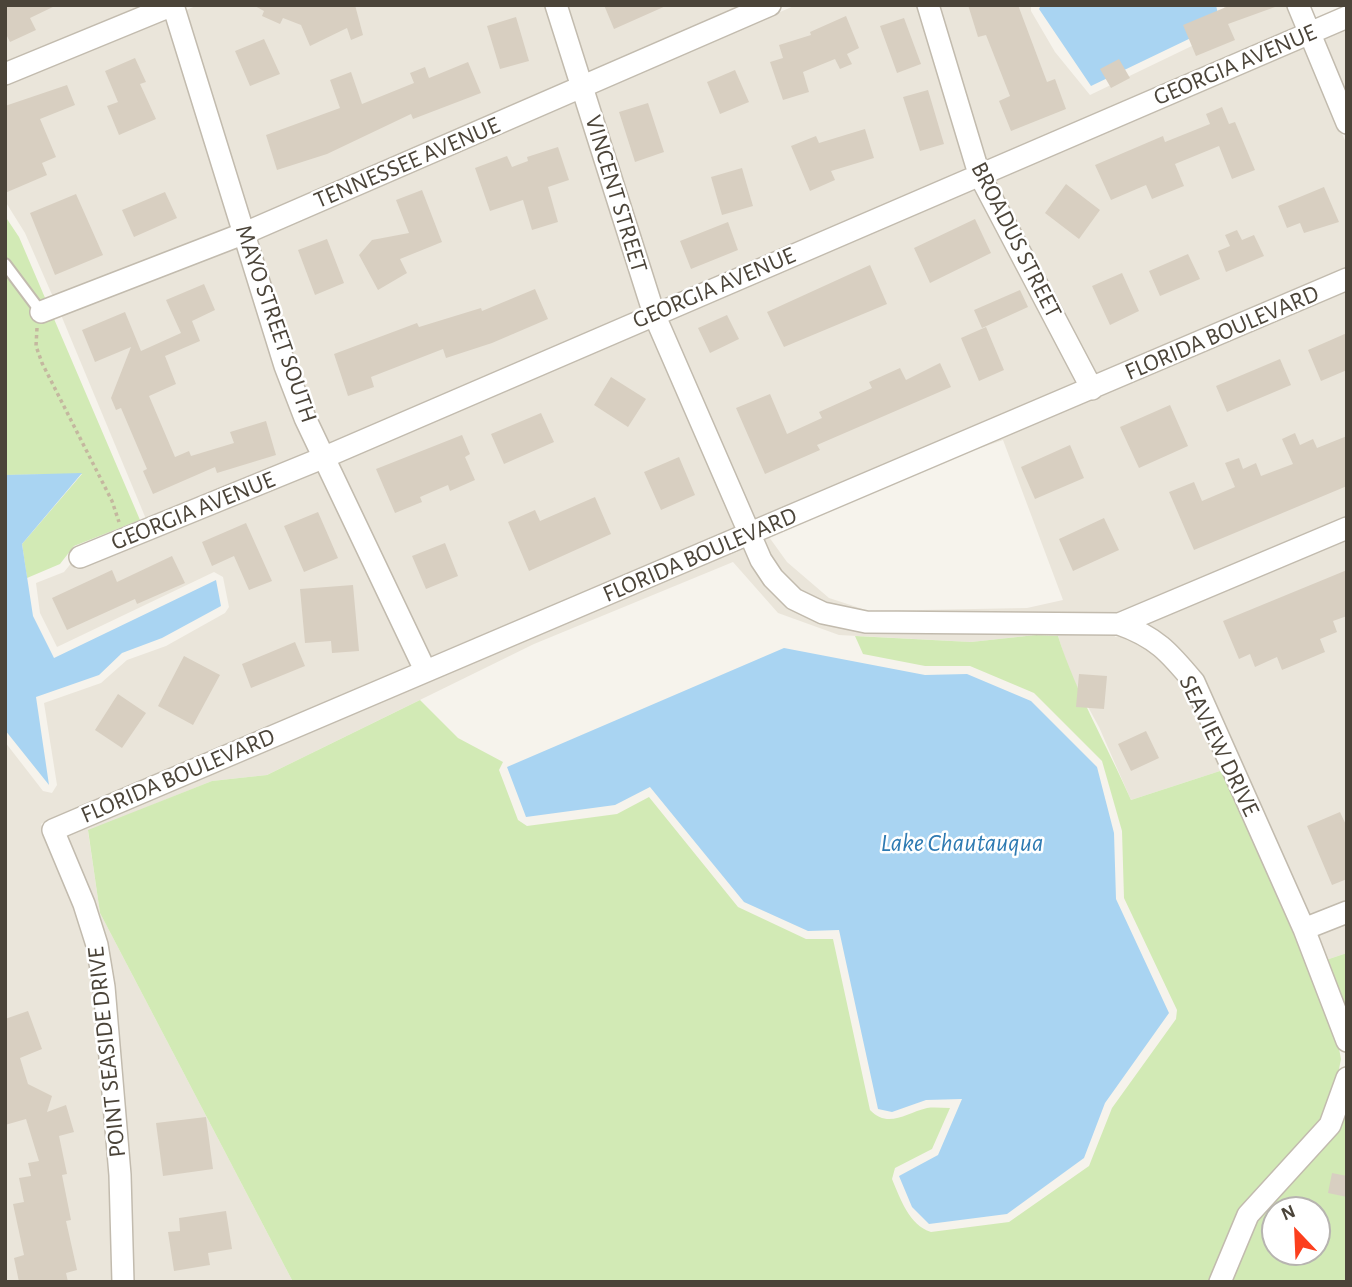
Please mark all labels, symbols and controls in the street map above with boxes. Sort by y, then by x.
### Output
street label: GEORGIA AVENUE [1149,18,1321,112]
street label: TENNESSEE AVENUE [310,111,504,215]
street label: VINCENT STREET [578,112,654,276]
street label: BROADUS STREET [964,157,1068,323]
street label: MAYO STREET SOUTH [229,221,323,427]
street label: GEORGIA AVENUE [628,241,800,335]
street label: FLORIDA BOULEVARD [1121,279,1323,387]
street label: GEORGIA AVENUE [107,465,279,557]
street label: FLORIDA BOULEVARD [599,501,801,609]
street label: SEAVIEW DRIVE [1172,671,1266,821]
street label: FLORIDA BOULEVARD [77,722,279,830]
water label: Lake Chautauqua [881,827,1043,859]
street label: POINT SEASIDE DRIVE [82,945,132,1159]
north arrow [1261,1196,1331,1266]
text: N [1279,1202,1298,1224]

